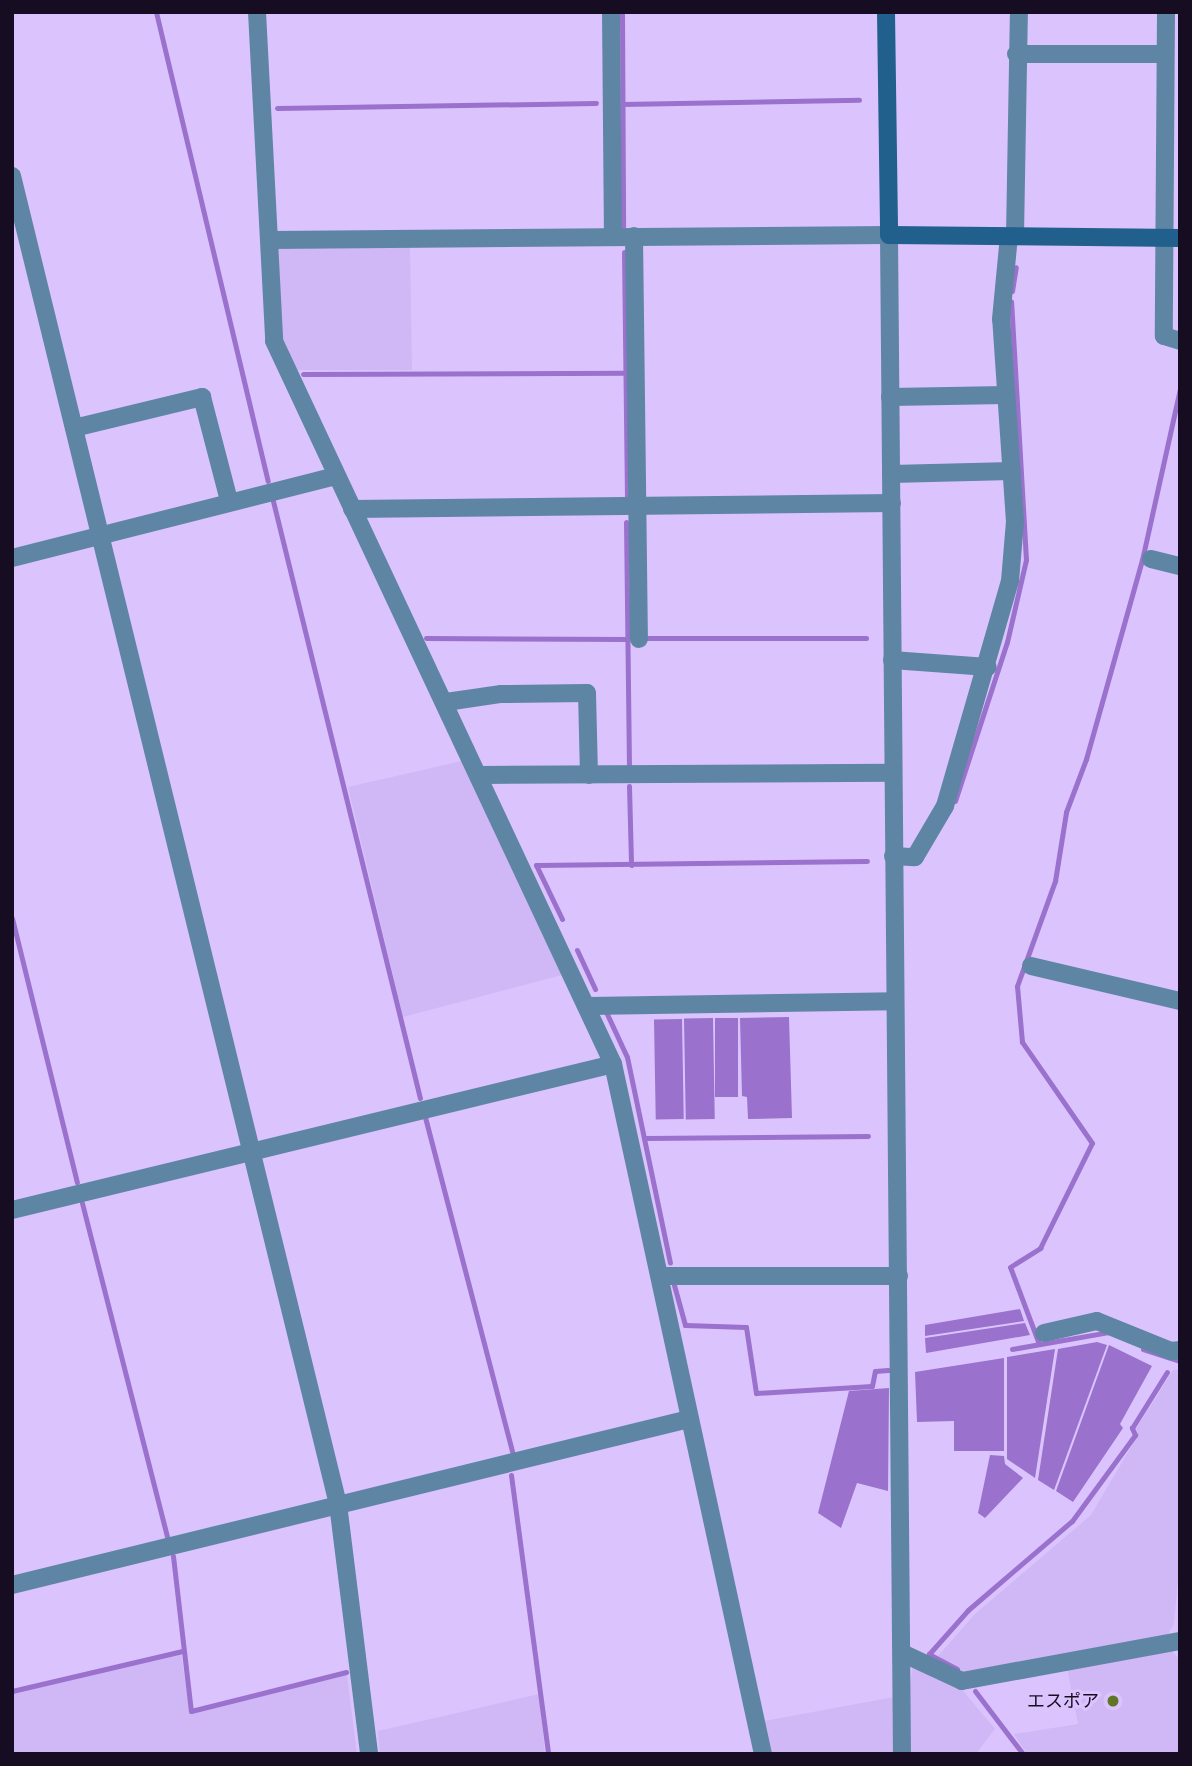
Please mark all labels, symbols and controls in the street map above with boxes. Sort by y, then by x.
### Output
place label: エスポア [1027,1690,1099,1712]
marker: エスポア [1105,1693,1121,1709]

